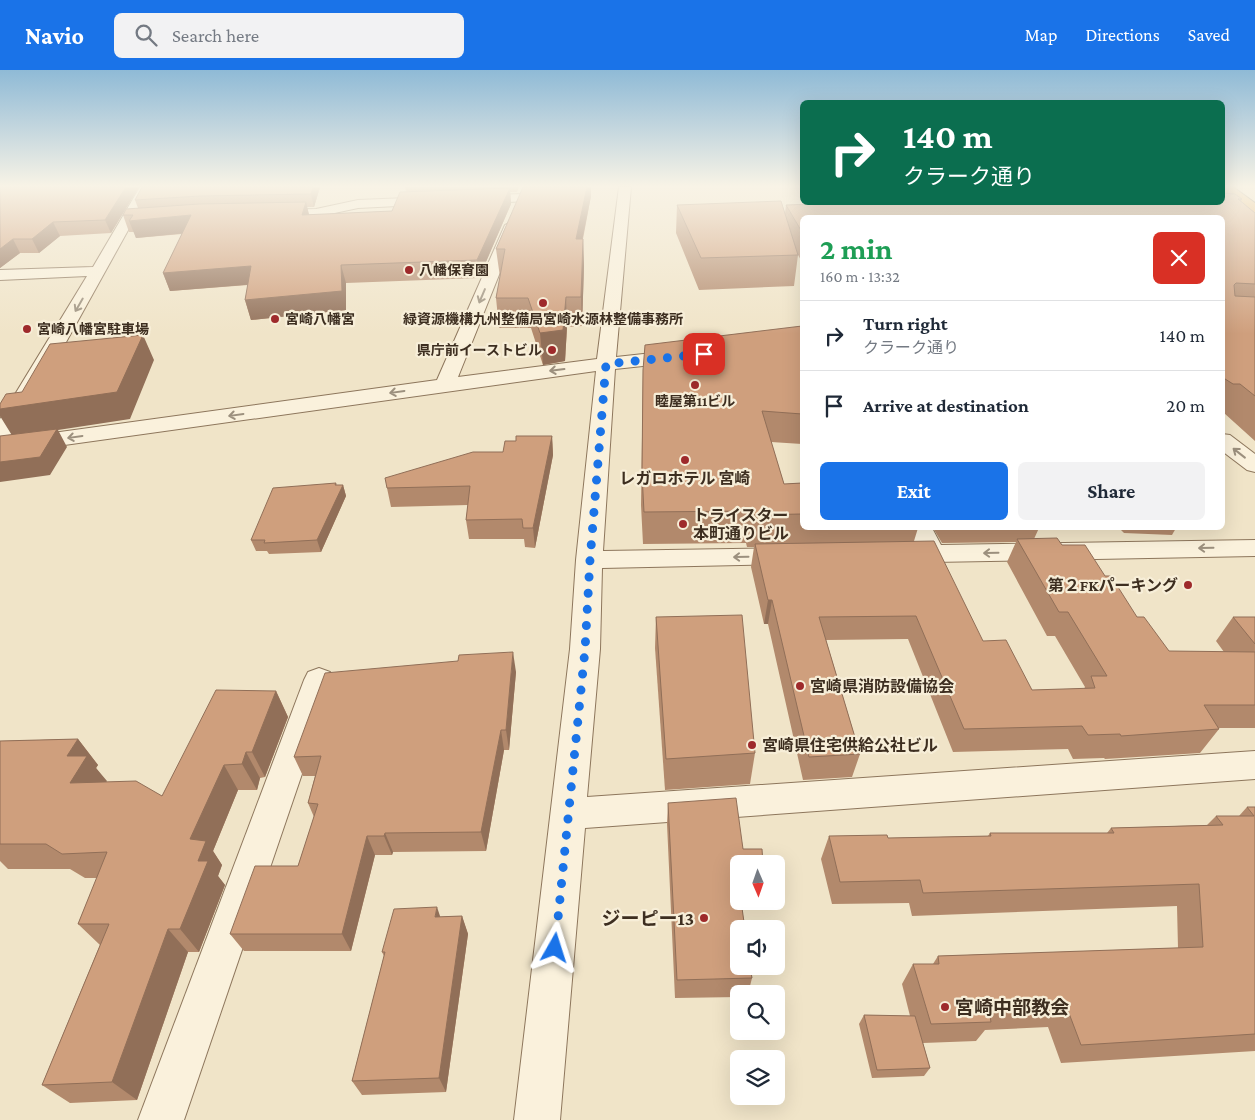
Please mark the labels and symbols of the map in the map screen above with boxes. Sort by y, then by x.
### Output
place label: 八幡保育園 [419,262,489,278]
marker: 八幡保育園 [403,264,415,276]
one-way arrow [477,288,486,303]
one-way arrow [73,297,83,311]
marker: 緑資源機構九州整備局宮崎水源林整備事務所 [537,297,549,309]
place label: 宮崎八幡宮 [285,311,355,327]
place label: 緑資源機構九州整備局宮崎水源林整備事務所 [403,311,683,327]
marker: 宮崎八幡宮 [269,313,281,325]
place label: 宮崎八幡宮駐車場 [37,321,149,337]
marker: 宮崎八幡宮駐車場 [21,323,33,335]
pin [683,333,725,375]
place label: 県庁前イーストビル [417,342,542,358]
marker: 県庁前イーストビル [546,344,558,356]
one-way arrow [549,365,565,375]
marker: 睦屋第11ビル [689,379,701,391]
one-way arrow [389,387,405,397]
place label: 睦屋第11ビル [655,393,735,409]
one-way arrow [228,410,244,420]
one-way arrow [67,432,83,442]
one-way arrow [1233,447,1246,458]
marker: レガロホテル 宮崎 [679,454,691,466]
place label: レガロホテル 宮崎 [619,470,751,487]
place label: トライスター 本町通りビル [693,507,789,542]
marker: トライスター 本町通りビル [677,518,689,530]
one-way arrow [1199,544,1215,553]
one-way arrow [984,548,1000,557]
one-way arrow [734,552,750,562]
place label: 第２FKパーキング [1048,576,1178,594]
marker: 第２FKパーキング [1182,579,1194,591]
place label: 宮崎県消防設備協会 [810,678,954,695]
marker: 宮崎県消防設備協会 [794,680,806,692]
place label: 宮崎県住宅供給公社ビル [762,736,938,754]
marker: 宮崎県住宅供給公社ビル [746,739,758,751]
north arrow [730,855,785,910]
place label: ジーピー13 [602,908,694,929]
marker: ジーピー13 [698,912,710,924]
position arrow [528,921,580,973]
place label: 宮崎中部教会 [955,997,1069,1018]
marker: 宮崎中部教会 [939,1001,951,1013]

